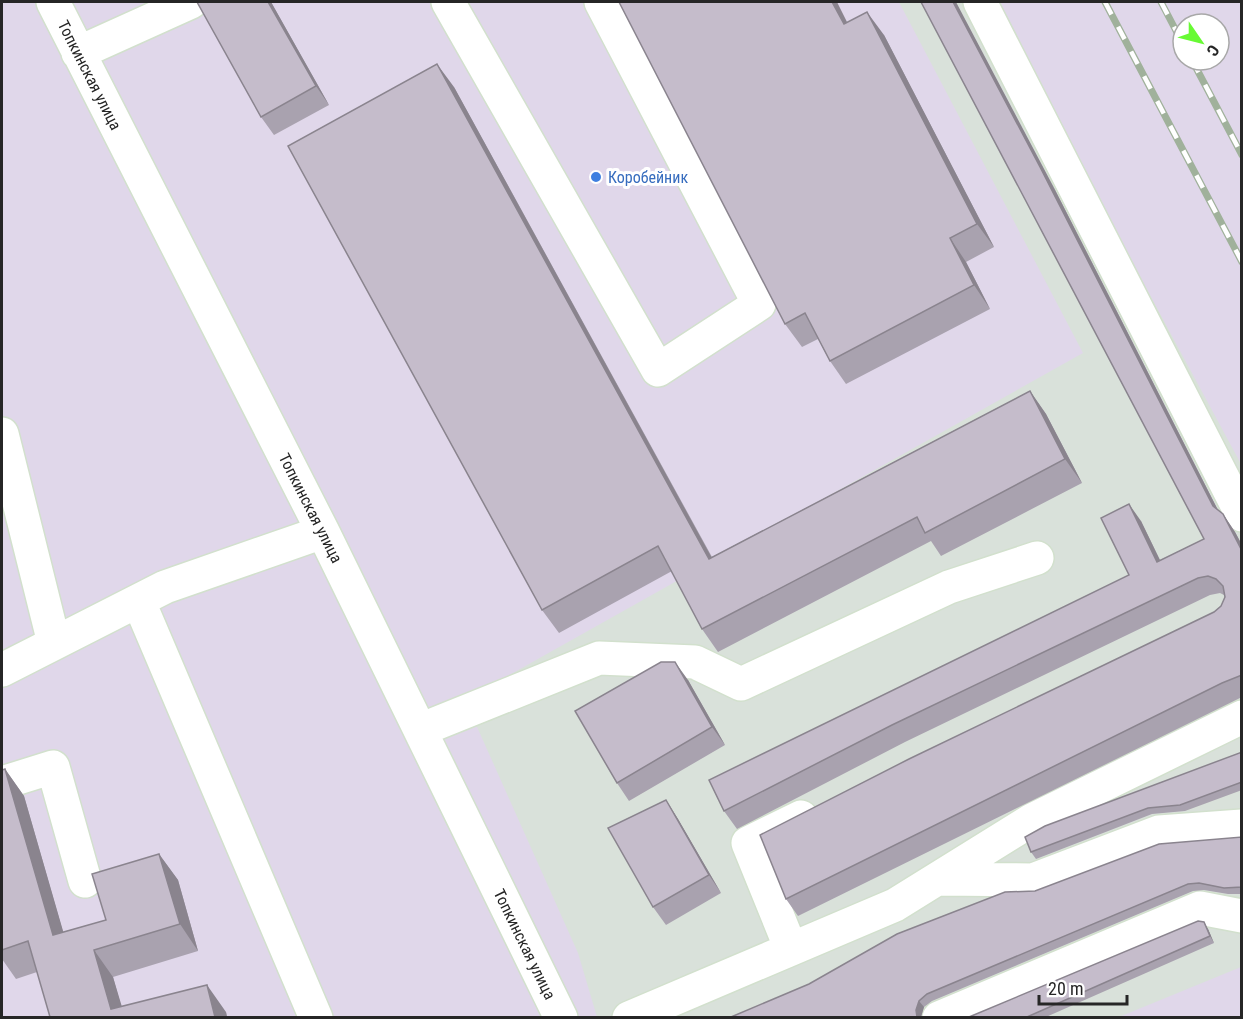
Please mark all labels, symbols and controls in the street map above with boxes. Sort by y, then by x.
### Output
north arrow [1171,12,1231,72]
street label: Топкинская улица [54,17,125,133]
text: С [1202,41,1223,60]
place label: Коробейник [608,168,688,187]
marker: Коробейник [589,170,603,184]
street label: Топкинская улица [275,450,346,566]
street label: Топкинская улица [490,886,560,1003]
scale bar [1039,968,1128,1006]
text: 20 m [1048,978,1083,999]

